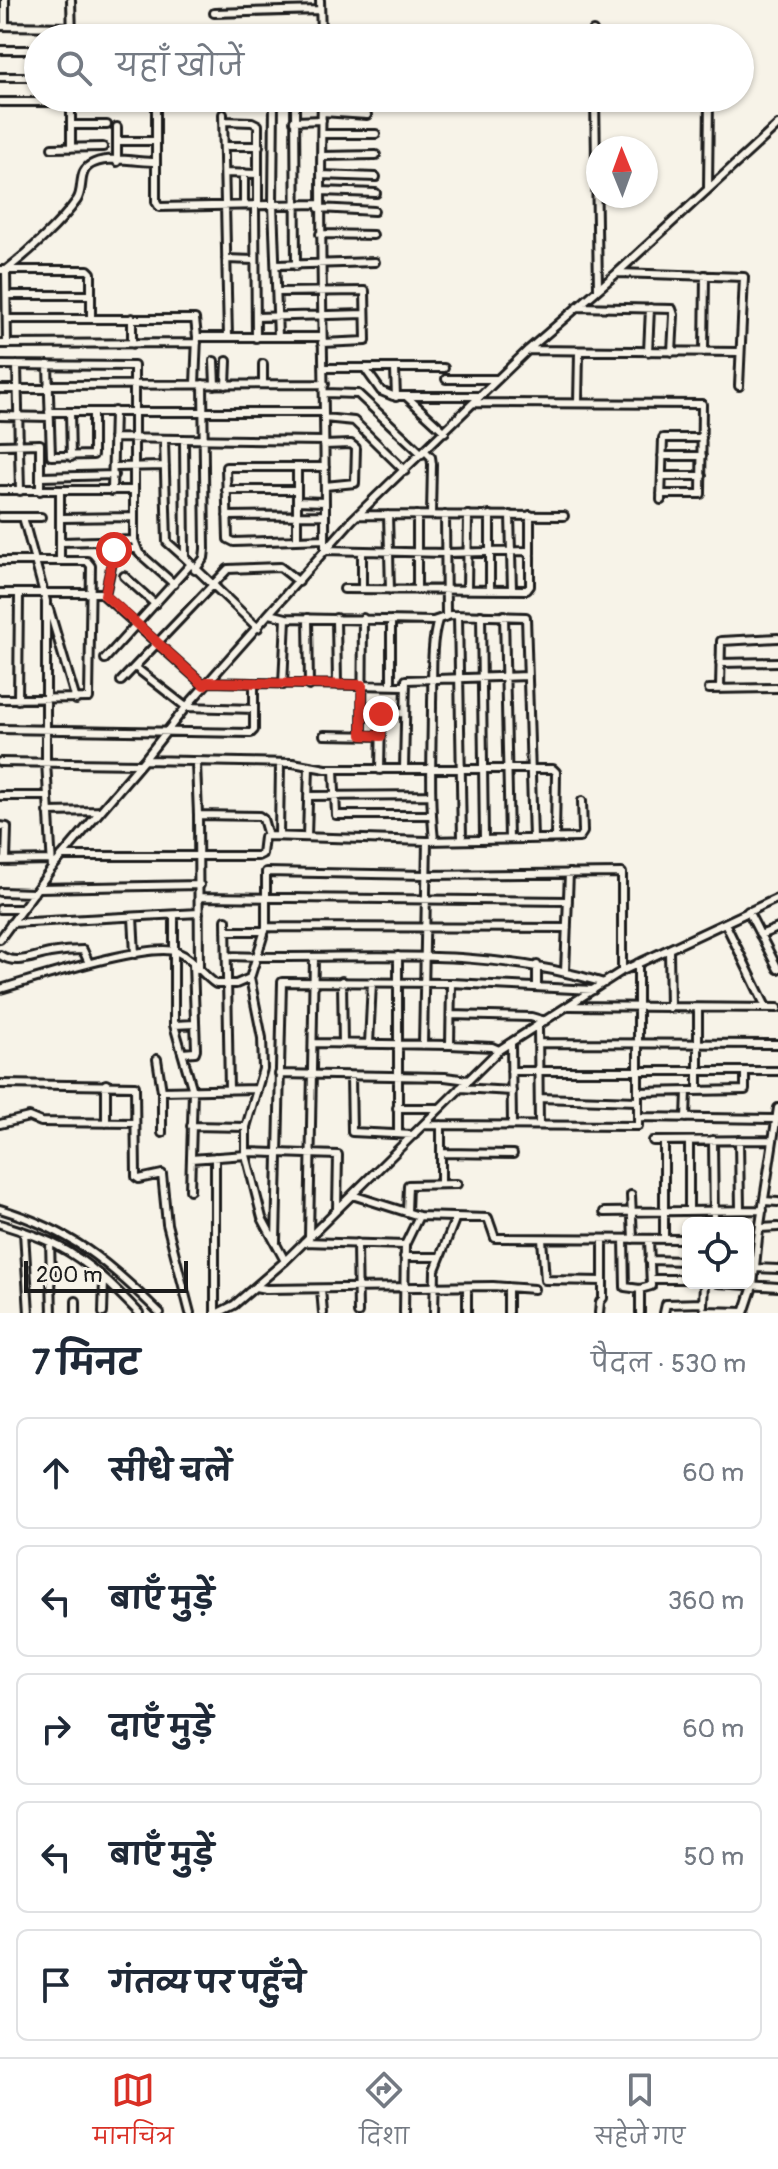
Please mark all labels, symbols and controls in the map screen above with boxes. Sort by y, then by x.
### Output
search box [24,24,754,112]
icon: search [52,46,96,90]
text: यहाँ खोजें [116,48,244,85]
north arrow [586,136,658,208]
route start [96,532,132,568]
route end [363,696,399,732]
map controls [682,1217,754,1289]
button: locate [682,1217,754,1289]
scale bar [24,1257,188,1293]
text: 200 m [36,1261,103,1289]
text: 7 मिनट [32,1342,140,1385]
text: पैदल · 530 m [591,1348,746,1380]
icon: ahead [34,1451,78,1495]
text: सीधे चलें [110,1453,232,1490]
text: 60 m [682,1457,744,1489]
icon: left [34,1579,78,1623]
text: बाएँ मुड़ें [110,1581,214,1618]
text: 360 m [668,1585,744,1617]
icon: right [34,1707,78,1751]
text: दाएँ मुड़ें [110,1709,213,1746]
text: 60 m [682,1713,744,1745]
icon: left [34,1835,78,1879]
text: बाएँ मुड़ें [110,1837,214,1874]
text: 50 m [683,1841,744,1873]
icon: arrive [34,1963,78,2007]
text: गंतव्य पर पहुँचे [110,1965,305,2002]
tab: मानचित्र [93,2068,174,2161]
tab: दिशा [359,2068,409,2161]
tab: सहेजे गए [595,2068,685,2161]

